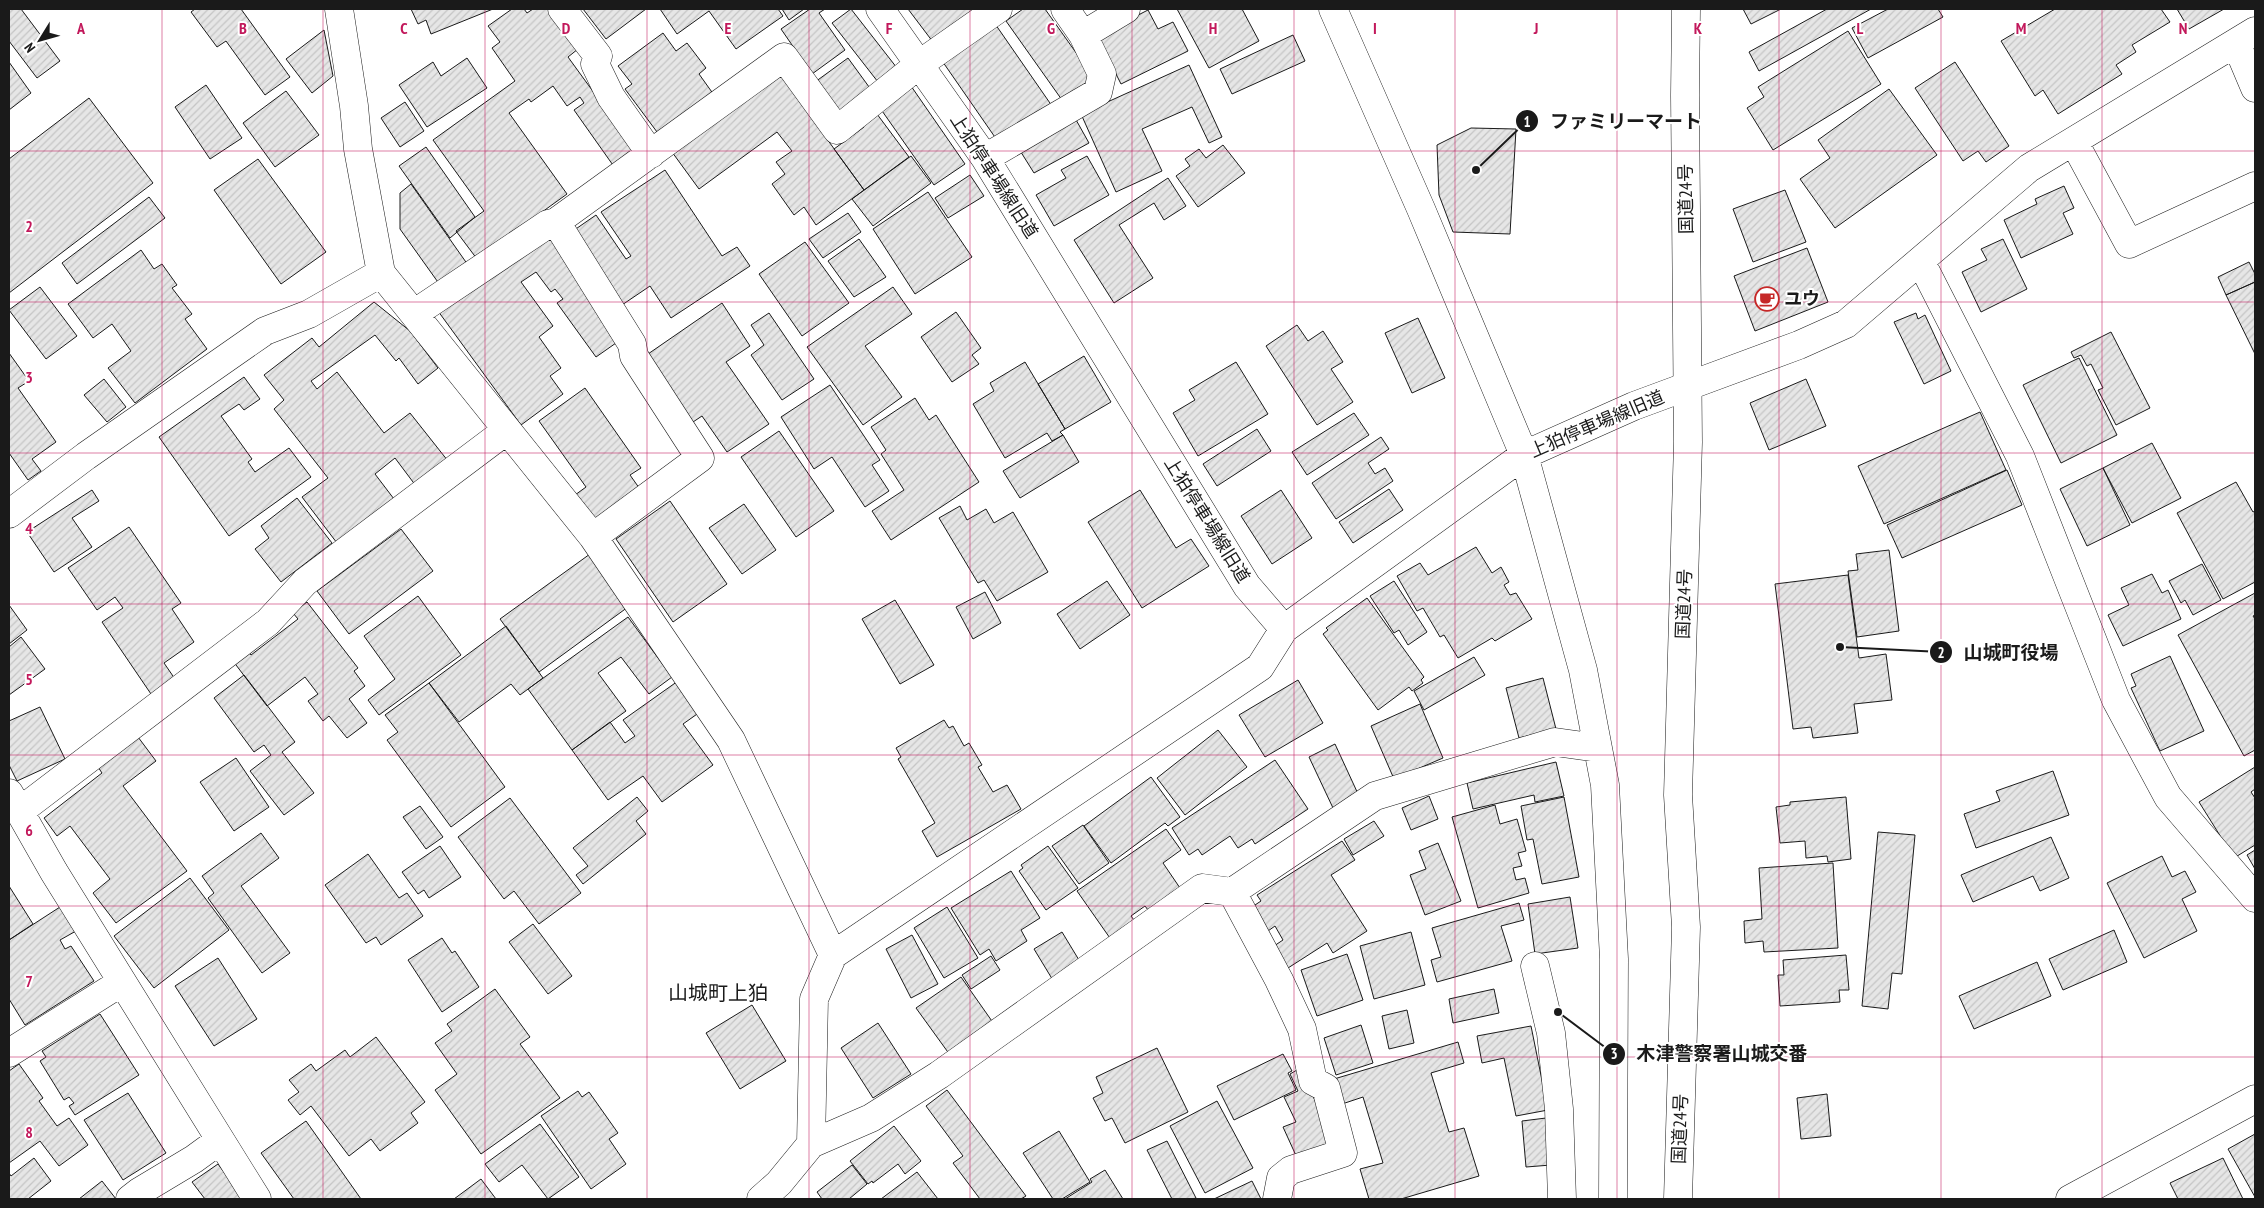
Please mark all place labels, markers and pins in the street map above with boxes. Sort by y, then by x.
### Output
callout: ファミリーマート [1515,104,1712,138]
cafe icon: ユウ [1754,286,1780,312]
place label: ユウ [1784,287,1820,310]
callout: 山城町役場 [1929,635,2069,669]
callout: 木津警察署山城交番 [1602,1037,1818,1071]

